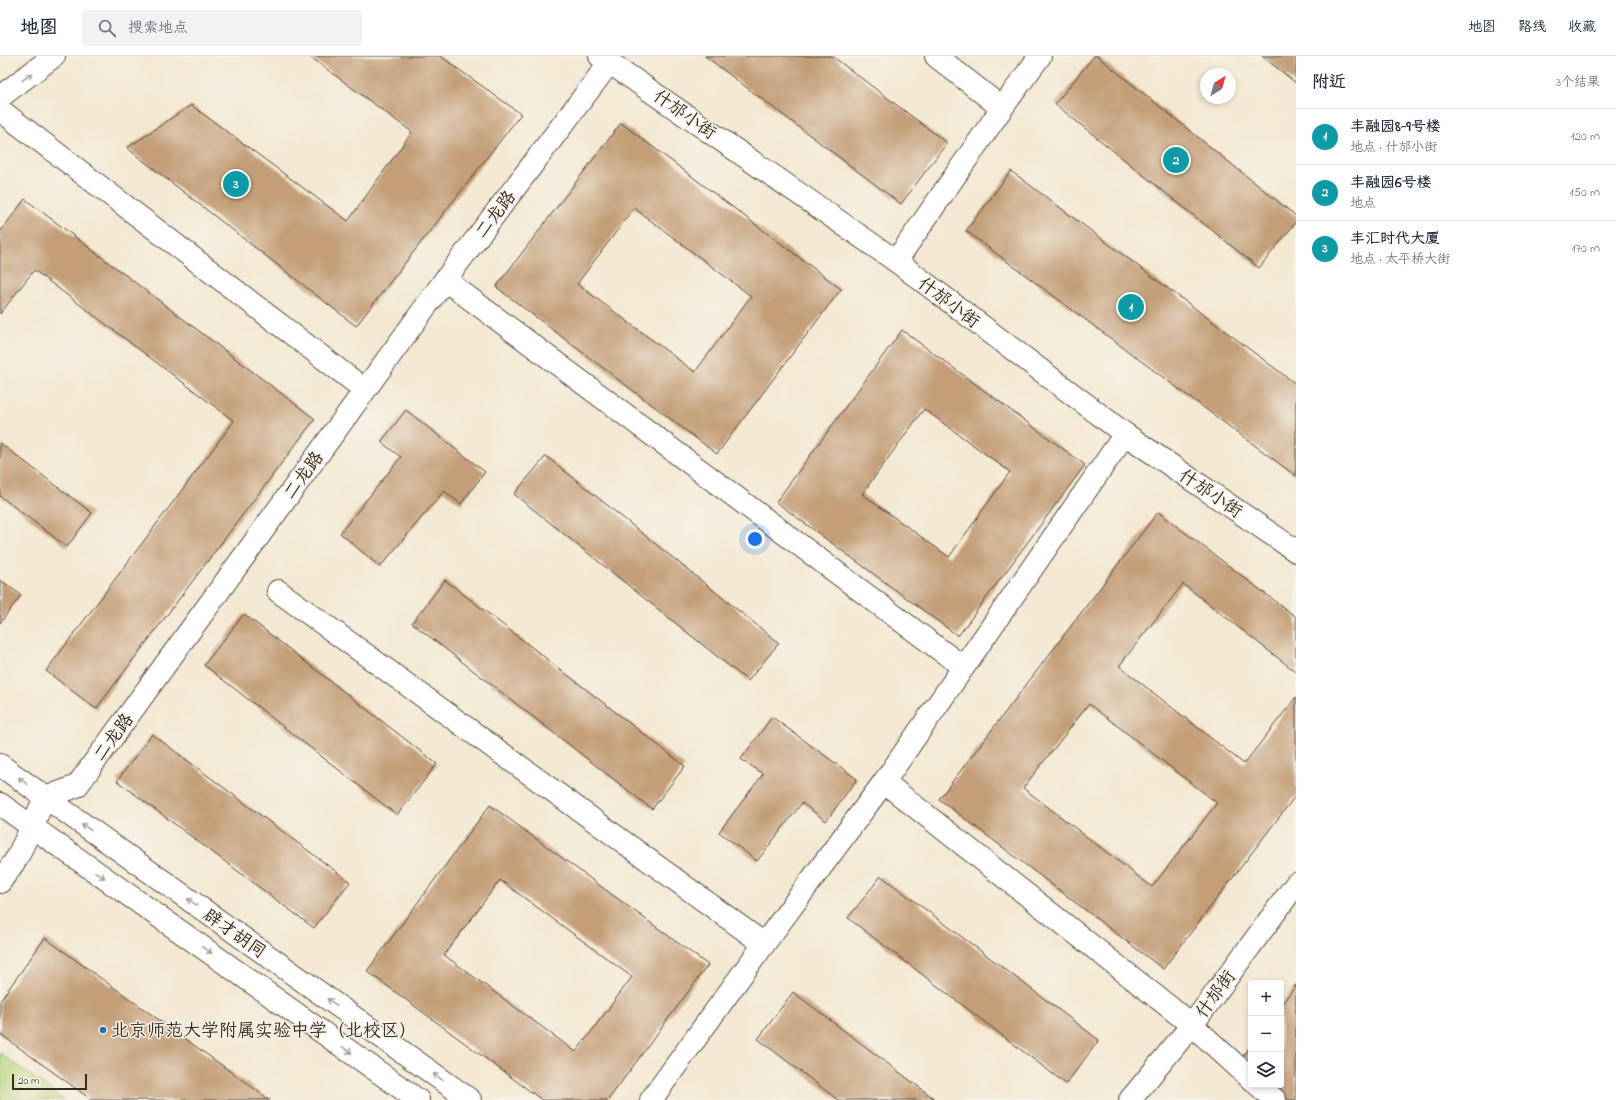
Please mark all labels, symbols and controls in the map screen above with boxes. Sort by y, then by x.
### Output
search box [82,10,362,46]
text: 地图 [20,15,58,42]
icon: search [96,17,118,39]
text: 搜索地点 [128,17,188,39]
text: 地图 [1468,17,1496,38]
text: 路线 [1518,17,1546,38]
text: 收藏 [1568,17,1596,38]
north arrow [1200,68,1236,104]
text: 附近 [1312,70,1346,95]
one-way arrow [22,72,33,81]
text: 3个结果 [1556,73,1600,92]
street label: 什邡小街 [647,84,721,147]
text: 丰融园8-9号楼 [1350,116,1441,138]
text: 1 [1323,127,1327,146]
text: 120 m [1570,127,1600,146]
text: 地点 · 什邡小街 [1350,138,1437,157]
pin: 2 [1163,145,1189,175]
pin: 3 [223,169,249,199]
text: 丰融园6号楼 [1350,172,1432,194]
text: 2 [1322,183,1328,202]
text: 150 m [1569,183,1600,202]
street label: 二龙路 [470,186,523,245]
text: 地点 [1350,194,1376,213]
text: 丰汇时代大厦 [1350,228,1440,250]
text: 3 [1322,239,1328,258]
text: 170 m [1572,239,1600,258]
text: 地点 · 太平桥大街 [1350,250,1450,269]
street label: 什邡小街 [911,272,984,336]
pin: 1 [1118,292,1144,322]
street label: 二龙路 [278,447,331,506]
street label: 什邡小街 [1173,464,1247,526]
your location [745,529,765,549]
street label: 二龙路 [88,709,141,768]
one-way arrow [17,777,28,785]
one-way arrow [81,823,92,831]
one-way arrow [95,871,106,879]
one-way arrow [187,898,198,906]
street label: 辟才胡同 [197,903,271,966]
one-way arrow [201,946,212,954]
street label: 什邡街 [1190,966,1243,1025]
map controls [1248,980,1284,1088]
button: + [1248,980,1284,1016]
one-way arrow [327,998,338,1006]
button: − [1248,1016,1284,1052]
place label: 北京师范大学附属实验中学（北校区） [111,1019,417,1045]
marker: 北京师范大学附属实验中学（北校区） [98,1025,108,1035]
one-way arrow [341,1046,352,1054]
button: layers [1248,1052,1284,1088]
scale bar [12,1072,87,1091]
text: 20 m [18,1073,40,1089]
one-way arrow [433,1073,444,1081]

